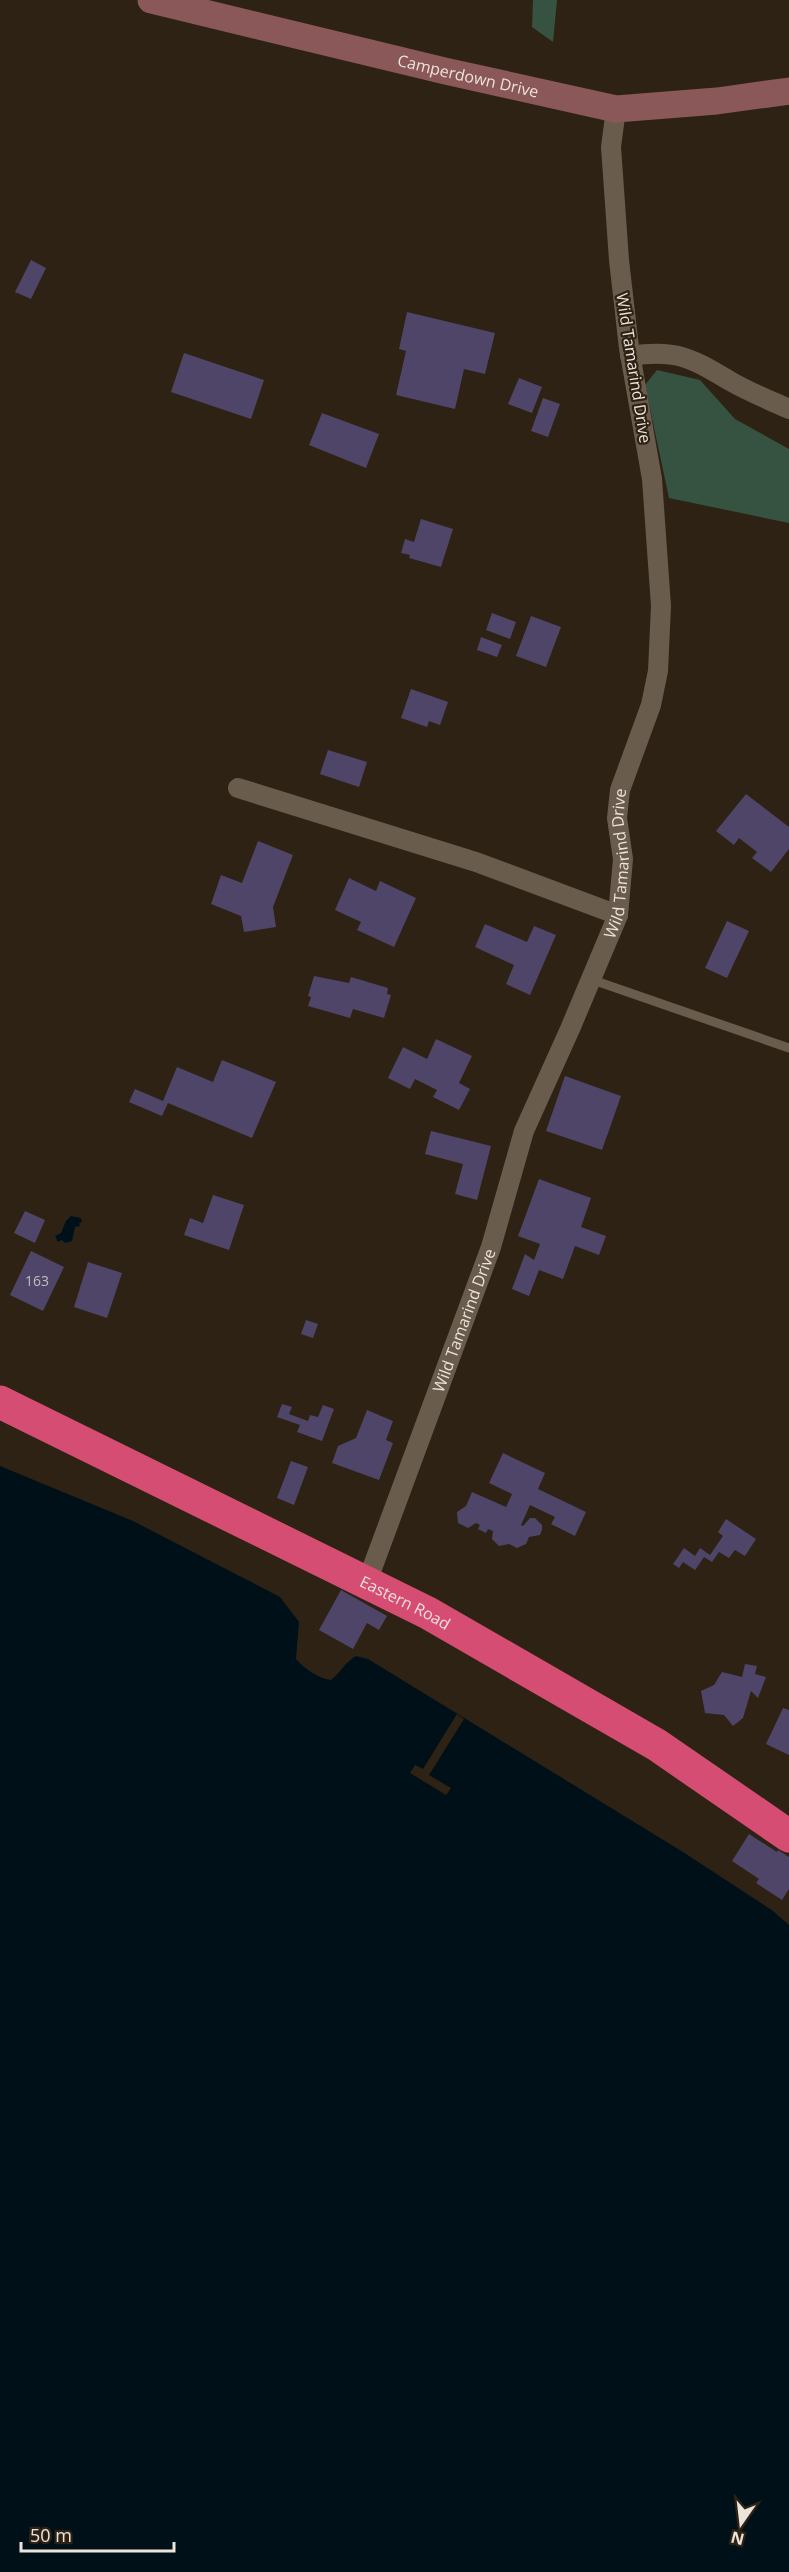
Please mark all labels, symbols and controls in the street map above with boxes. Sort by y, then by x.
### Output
street label: Camperdown Drive [395,49,541,102]
street label: Wild Tamarind Drive [611,291,657,445]
street label: Wild Tamarind Drive [598,787,634,942]
street label: Wild Tamarind Drive [427,1245,501,1395]
house number: 163 [25,1271,49,1290]
street label: Eastern Road [356,1570,454,1635]
north arrow [711,2494,771,2554]
scale bar [21,2515,174,2553]
text: 50 m [30,2523,72,2547]
text: N [728,2526,746,2551]

